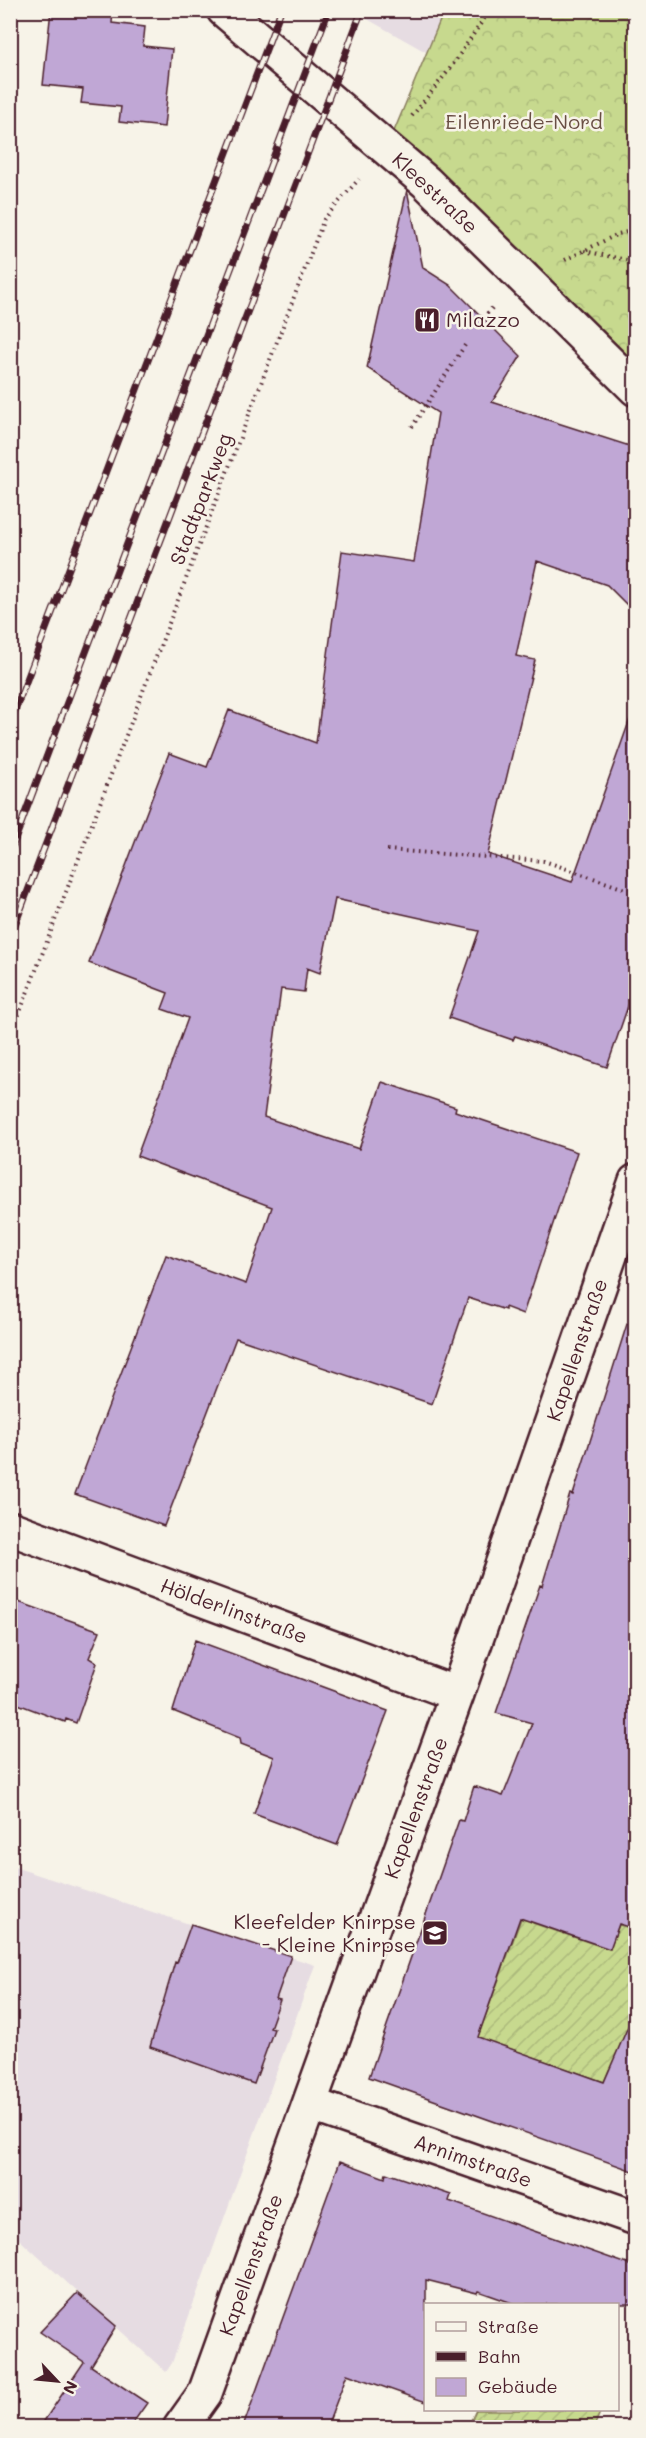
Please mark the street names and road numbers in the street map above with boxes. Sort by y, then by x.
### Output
street label: Kleestraße [387,146,484,239]
street label: Stadtparkweg [163,429,237,568]
street label: Kapellenstraße [540,1275,613,1424]
street label: Hölderlinstraße [157,1571,311,1649]
street label: Kapellenstraße [377,1733,453,1882]
street label: Arnimstraße [411,2128,536,2192]
street label: Kapellenstraße [212,2190,288,2339]

